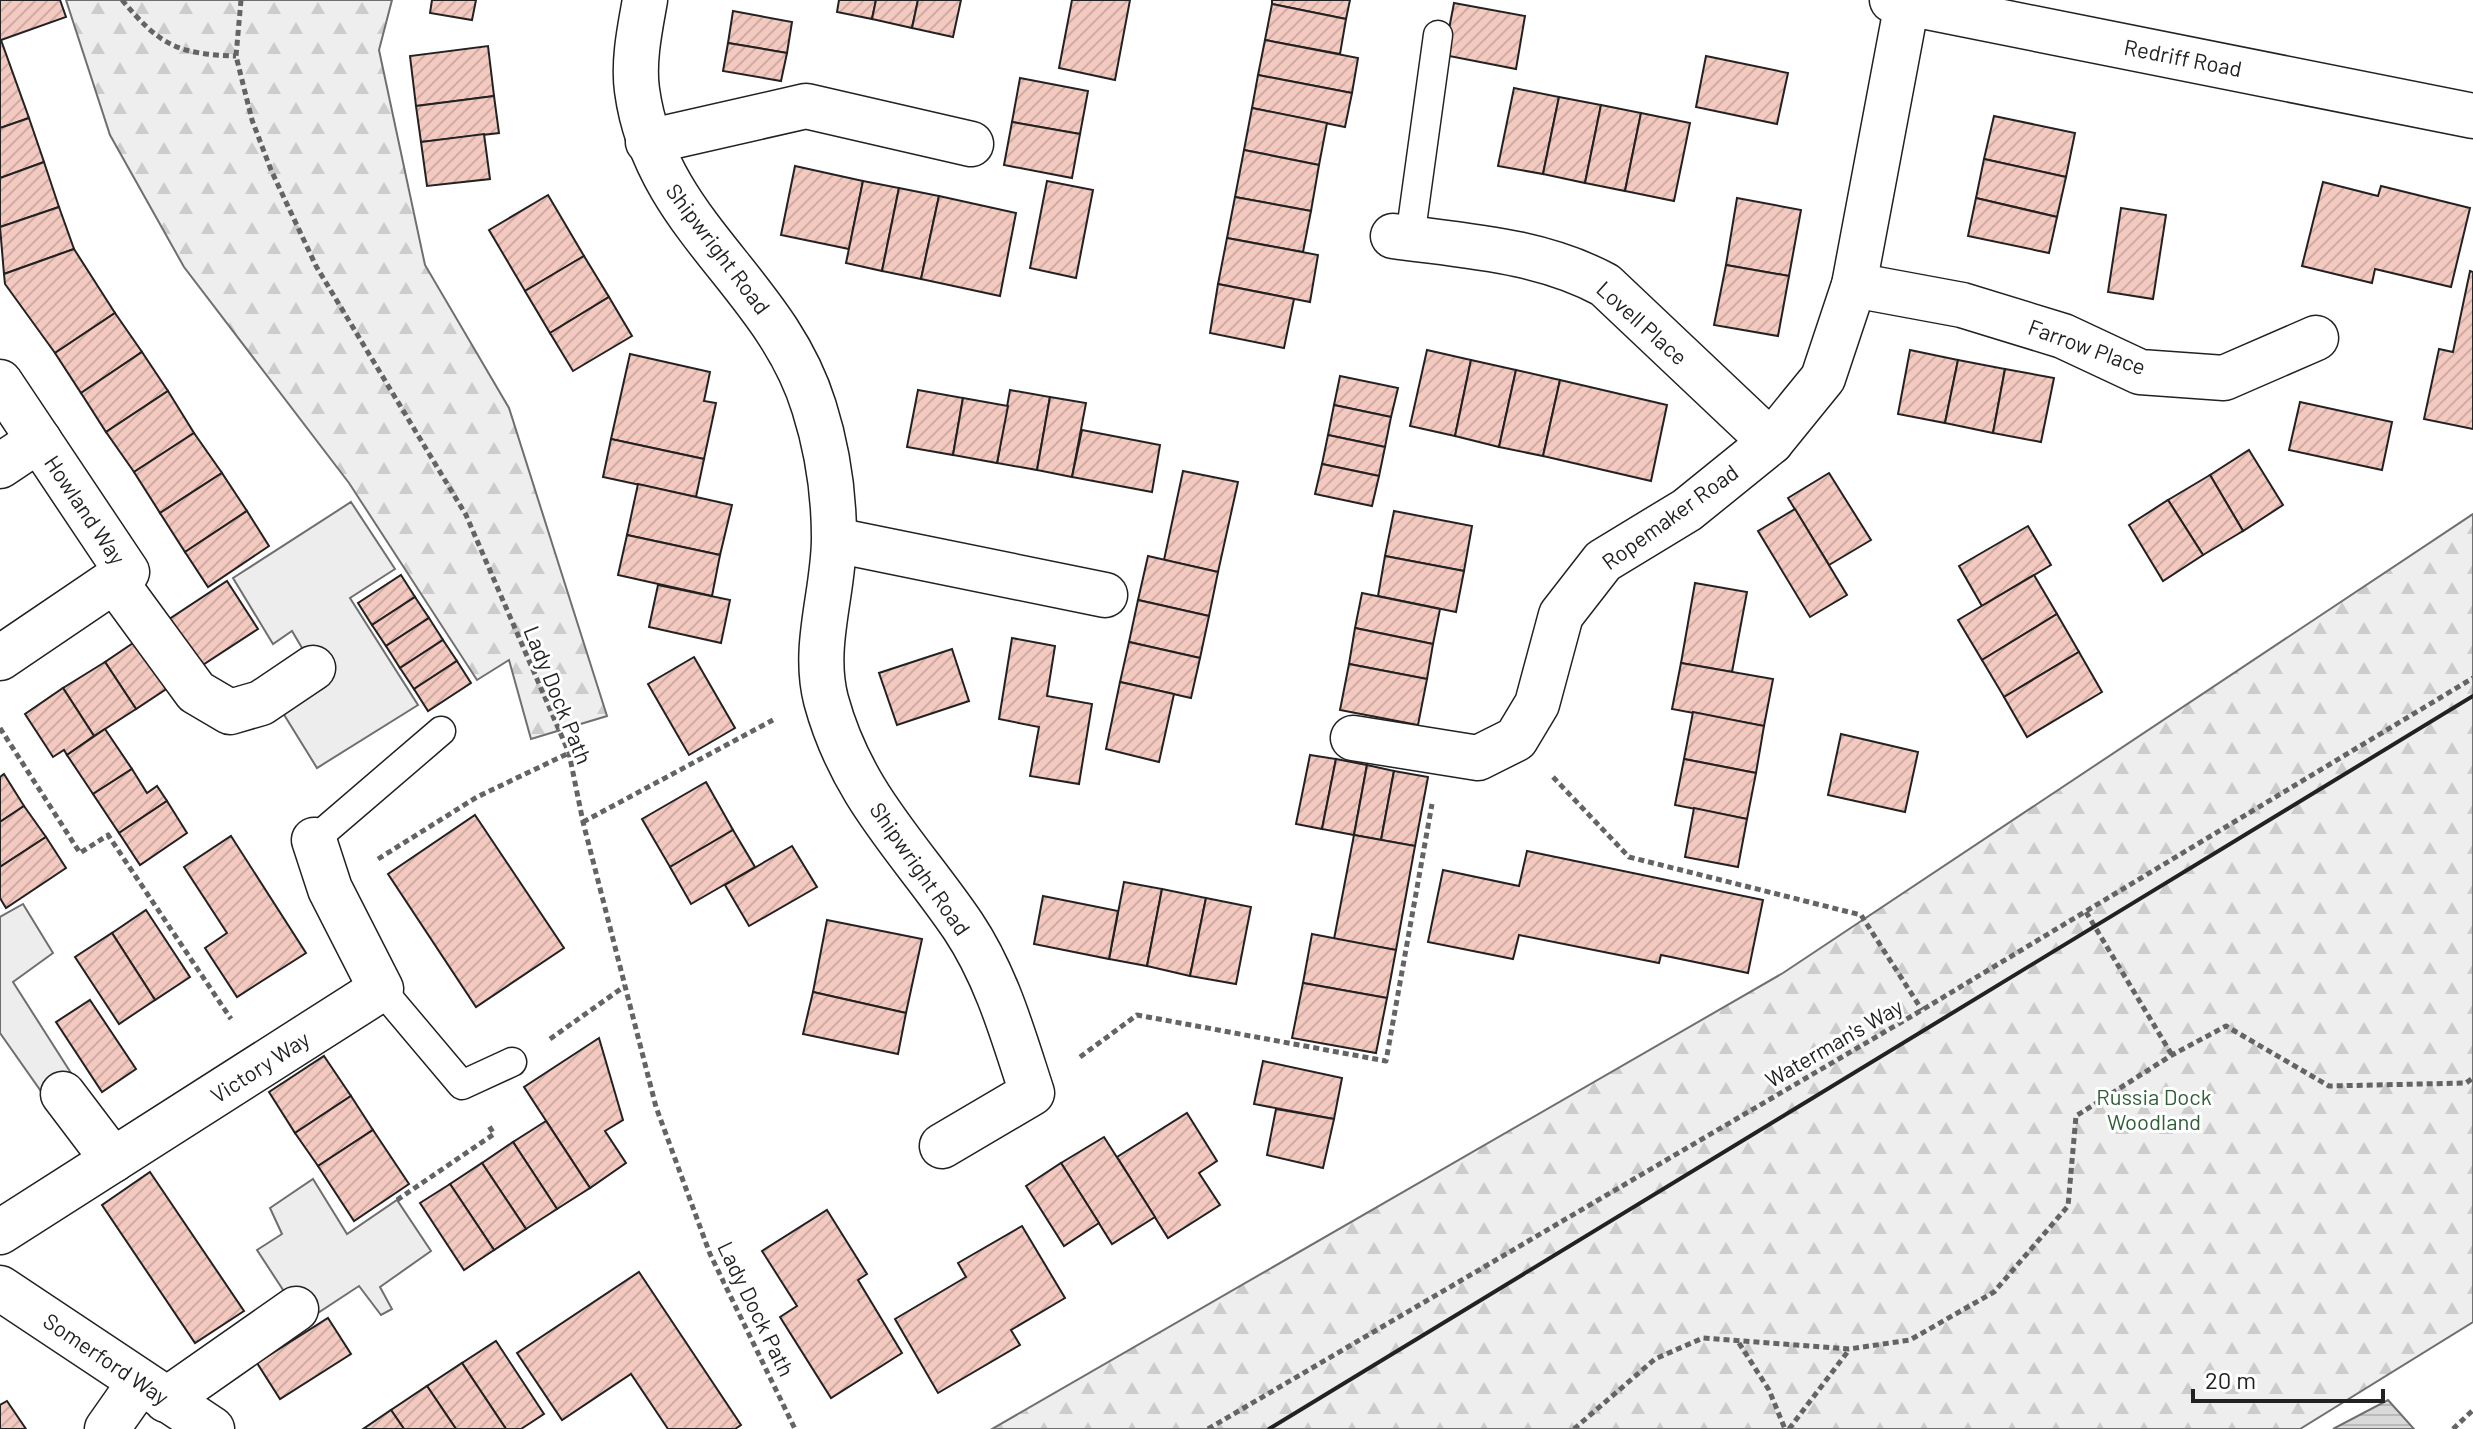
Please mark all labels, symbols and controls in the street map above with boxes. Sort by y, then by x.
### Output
street label: Redriff Road [2122,33,2244,81]
street label: Shipwright Road [661,178,776,319]
street label: Lovell Place [1592,275,1693,370]
street label: Farrow Place [2025,313,2150,379]
street label: Howland Way [40,450,132,569]
street label: Ropemaker Road [1596,458,1743,574]
street label: Lady Dock Path [519,622,598,768]
street label: Shipwright Road [865,797,976,940]
street label: Waterman's Way [1760,992,1907,1092]
street label: Victory Way [205,1025,314,1108]
park label: Russia Dock Woodland [2096,1083,2212,1134]
street label: Lady Dock Path [713,1237,801,1380]
street label: Somerford Way [39,1307,174,1410]
scale bar [2193,1353,2383,1403]
text: 20 m [2205,1365,2256,1394]

